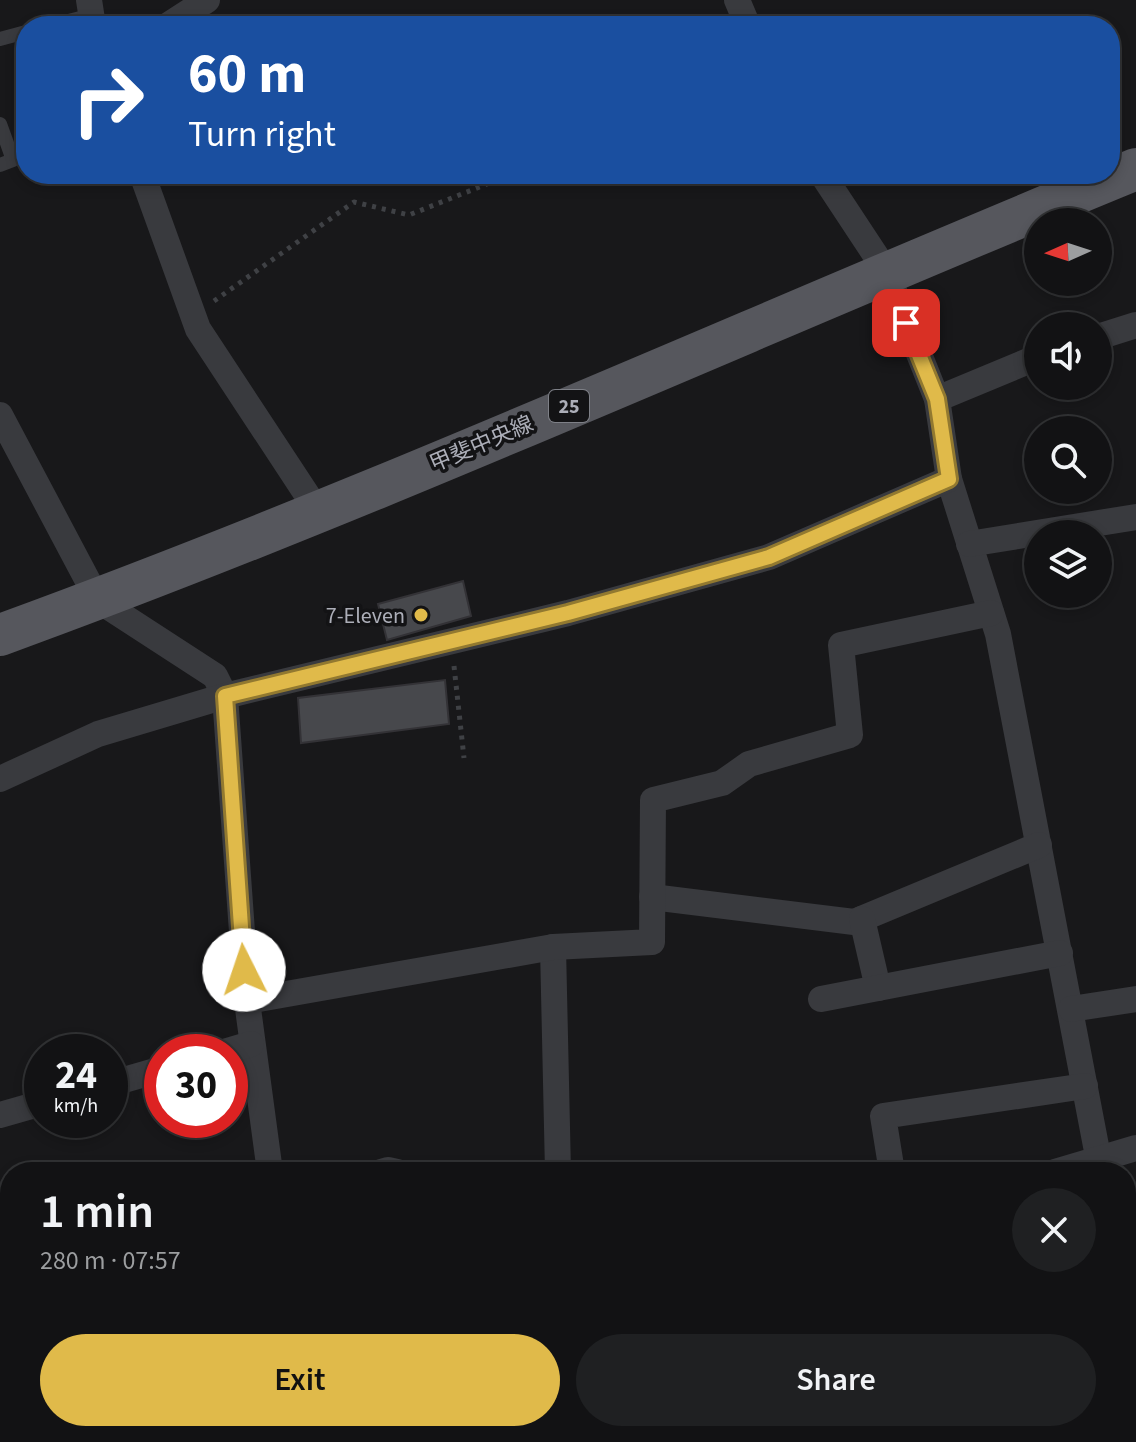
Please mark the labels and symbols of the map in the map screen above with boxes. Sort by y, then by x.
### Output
north arrow [1024,208,1112,296]
pin [872,289,940,357]
road number: 25 [549,390,589,422]
street label: 甲斐中央線 [425,408,538,480]
place label: 7-Eleven [326,600,405,632]
marker: 7-Eleven [412,606,430,624]
position arrow [202,928,286,1012]
speed limit sign: 30 [144,1034,248,1138]

